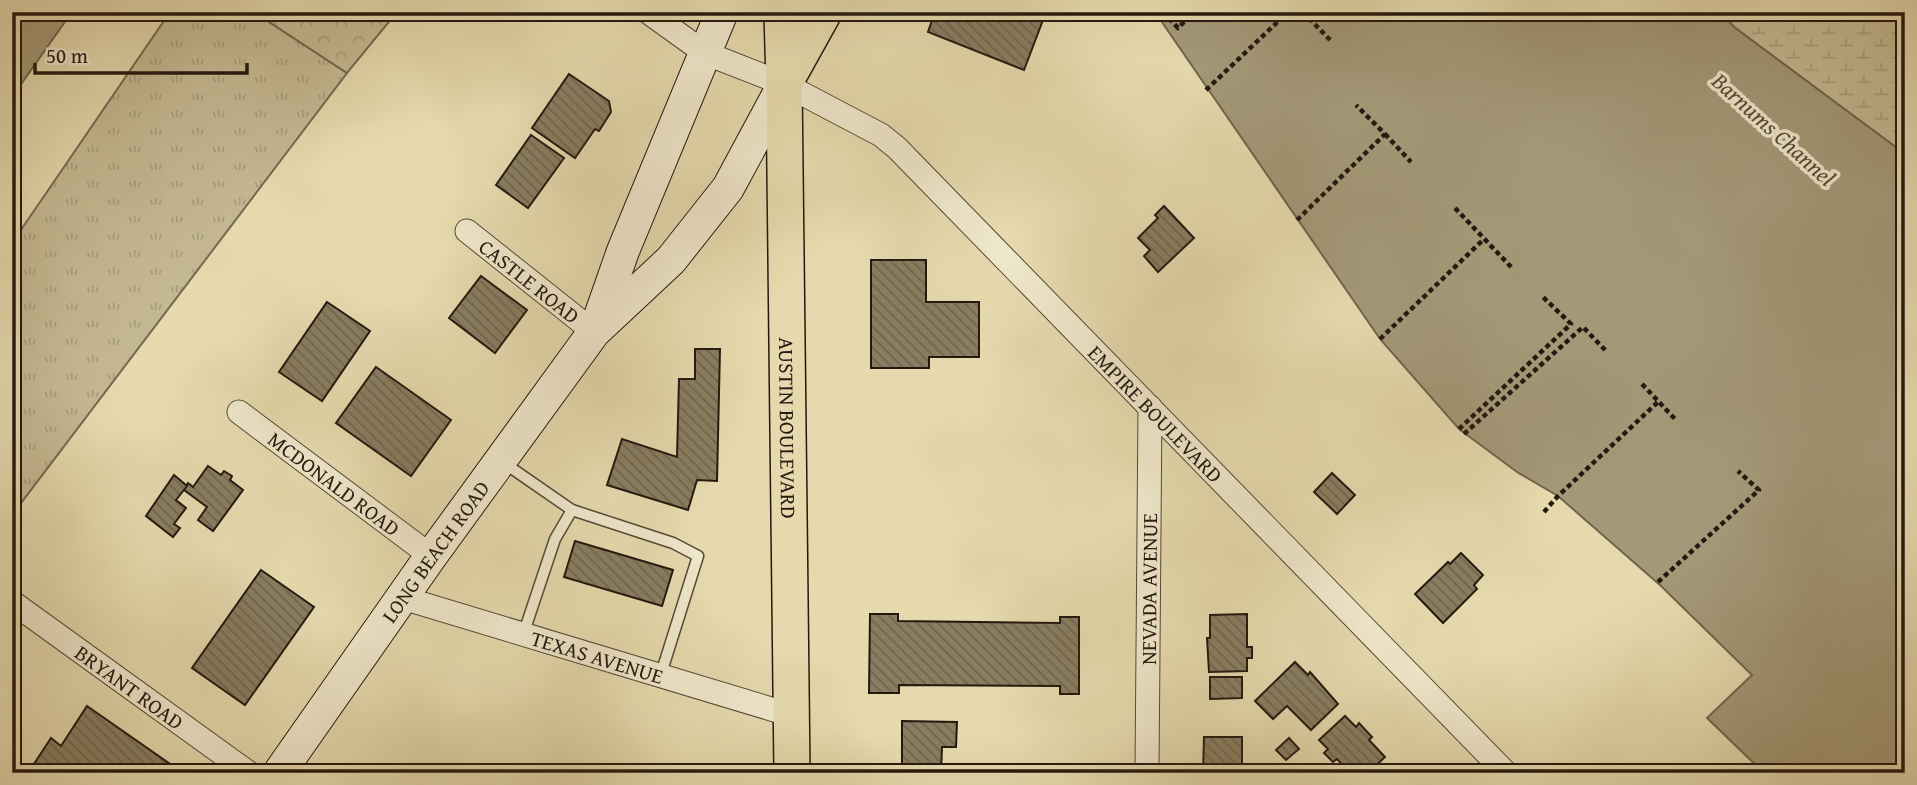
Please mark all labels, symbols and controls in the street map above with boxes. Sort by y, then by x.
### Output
scale bar [35,32,247,76]
text: 50 m [46,40,88,71]
water label: Barnums Channel [1704,64,1843,194]
street label: CASTLE ROAD [473,231,587,331]
street label: AUSTIN BOULEVARD [771,337,805,519]
street label: EMPIRE BOULEVARD [1081,338,1230,489]
street label: MCDONALD ROAD [262,424,407,543]
street label: LONG BEACH ROAD [373,474,497,629]
street label: NEVADA AVENUE [1132,512,1165,665]
street label: TEXAS AVENUE [527,622,668,691]
street label: BRYANT ROAD [69,637,190,737]

